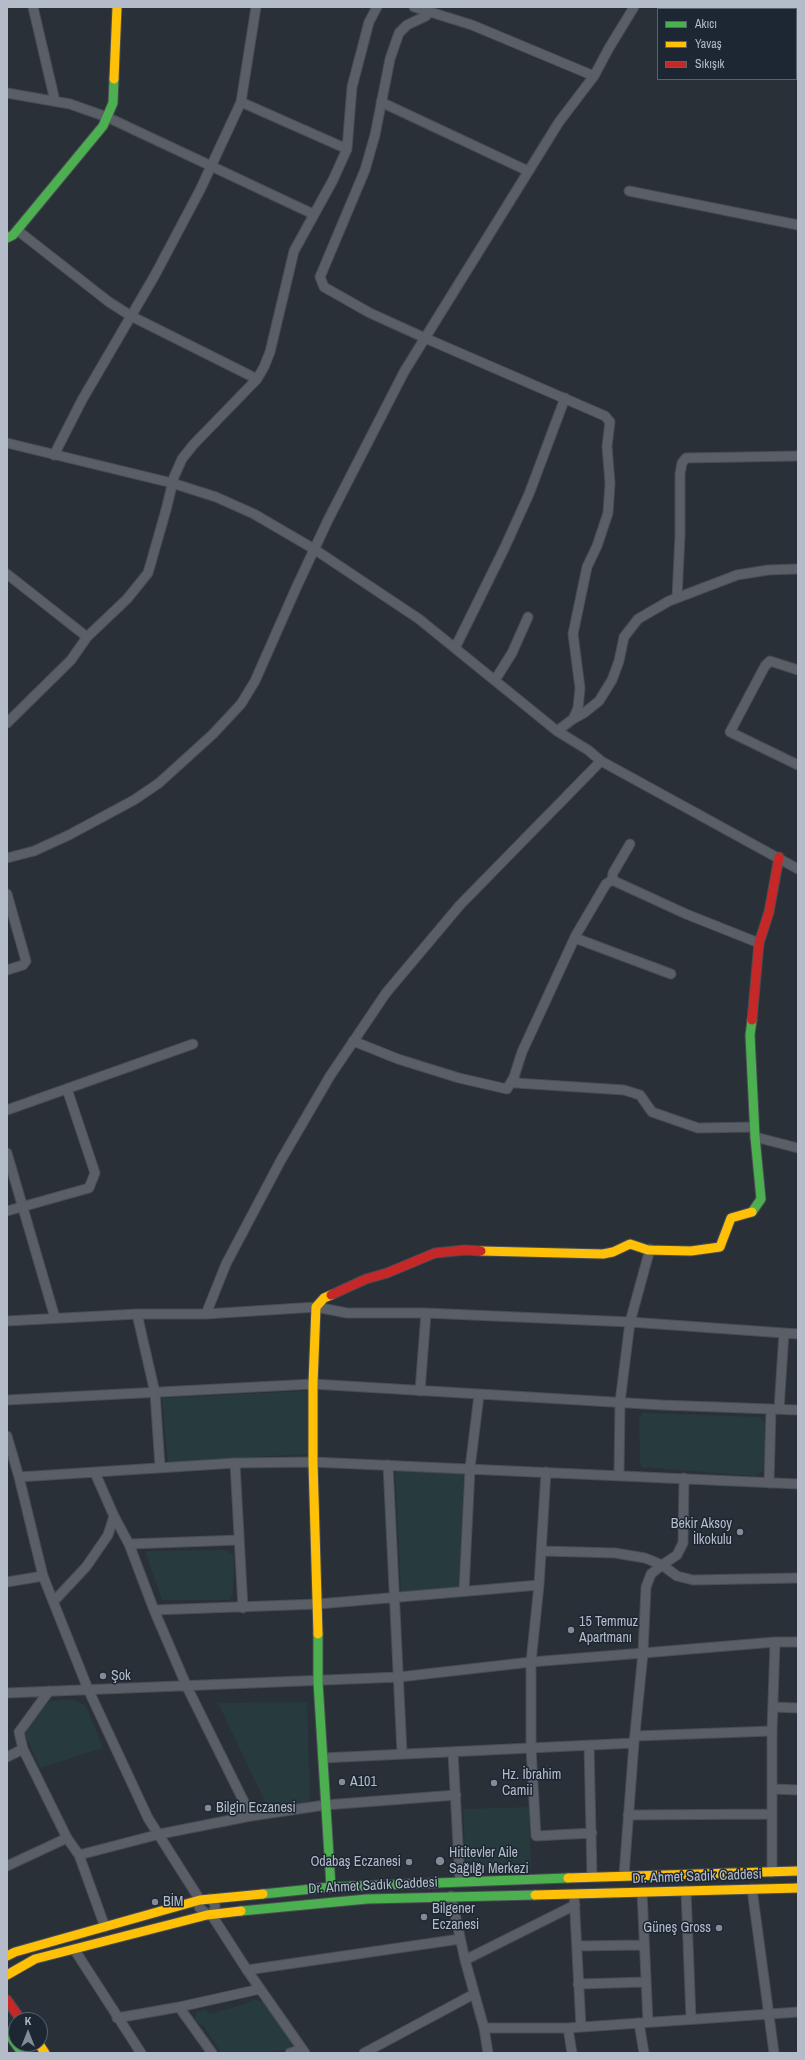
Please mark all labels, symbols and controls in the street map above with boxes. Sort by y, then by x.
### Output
legend [657,8,797,80]
text: Akıcı [695,16,717,32]
text: Yavaş [695,36,722,52]
text: Sıkışık [695,56,725,72]
place label: Bekir Aksoy İlkokulu [671,1516,732,1548]
marker: Bekir Aksoy İlkokulu [735,1527,745,1537]
place label: 15 Temmuz Apartmanı [579,1614,638,1646]
marker: 15 Temmuz Apartmanı [566,1625,576,1635]
place label: Şok [111,1668,131,1684]
marker: Şok [98,1671,108,1681]
place label: Hz. İbrahim Camii [502,1767,561,1800]
place label: A101 [350,1774,377,1790]
marker: A101 [337,1777,347,1787]
marker: Hz. İbrahim Camii [489,1778,499,1788]
place label: Bilgin Eczanesi [216,1800,296,1816]
marker: Bilgin Eczanesi [203,1803,213,1813]
place label: Hititevler Aile Sağılğı Merkezi [449,1845,529,1878]
place label: Odabaş Eczanesi [310,1854,401,1870]
marker: Hititevler Aile Sağılğı Merkezi [434,1855,446,1867]
marker: Odabaş Eczanesi [404,1857,414,1867]
street label: Dr. Ahmet Sadık Caddesi [632,1866,762,1888]
street label: Dr. Ahmet Sadık Caddesi [308,1874,438,1898]
place label: BİM [163,1894,183,1910]
marker: BİM [150,1897,160,1907]
place label: Bilgener Eczanesi [432,1901,479,1934]
marker: Bilgener Eczanesi [419,1912,429,1922]
place label: Güneş Gross [643,1920,711,1936]
marker: Güneş Gross [714,1923,724,1933]
north arrow [8,2012,48,2052]
text: K [25,2014,31,2028]

